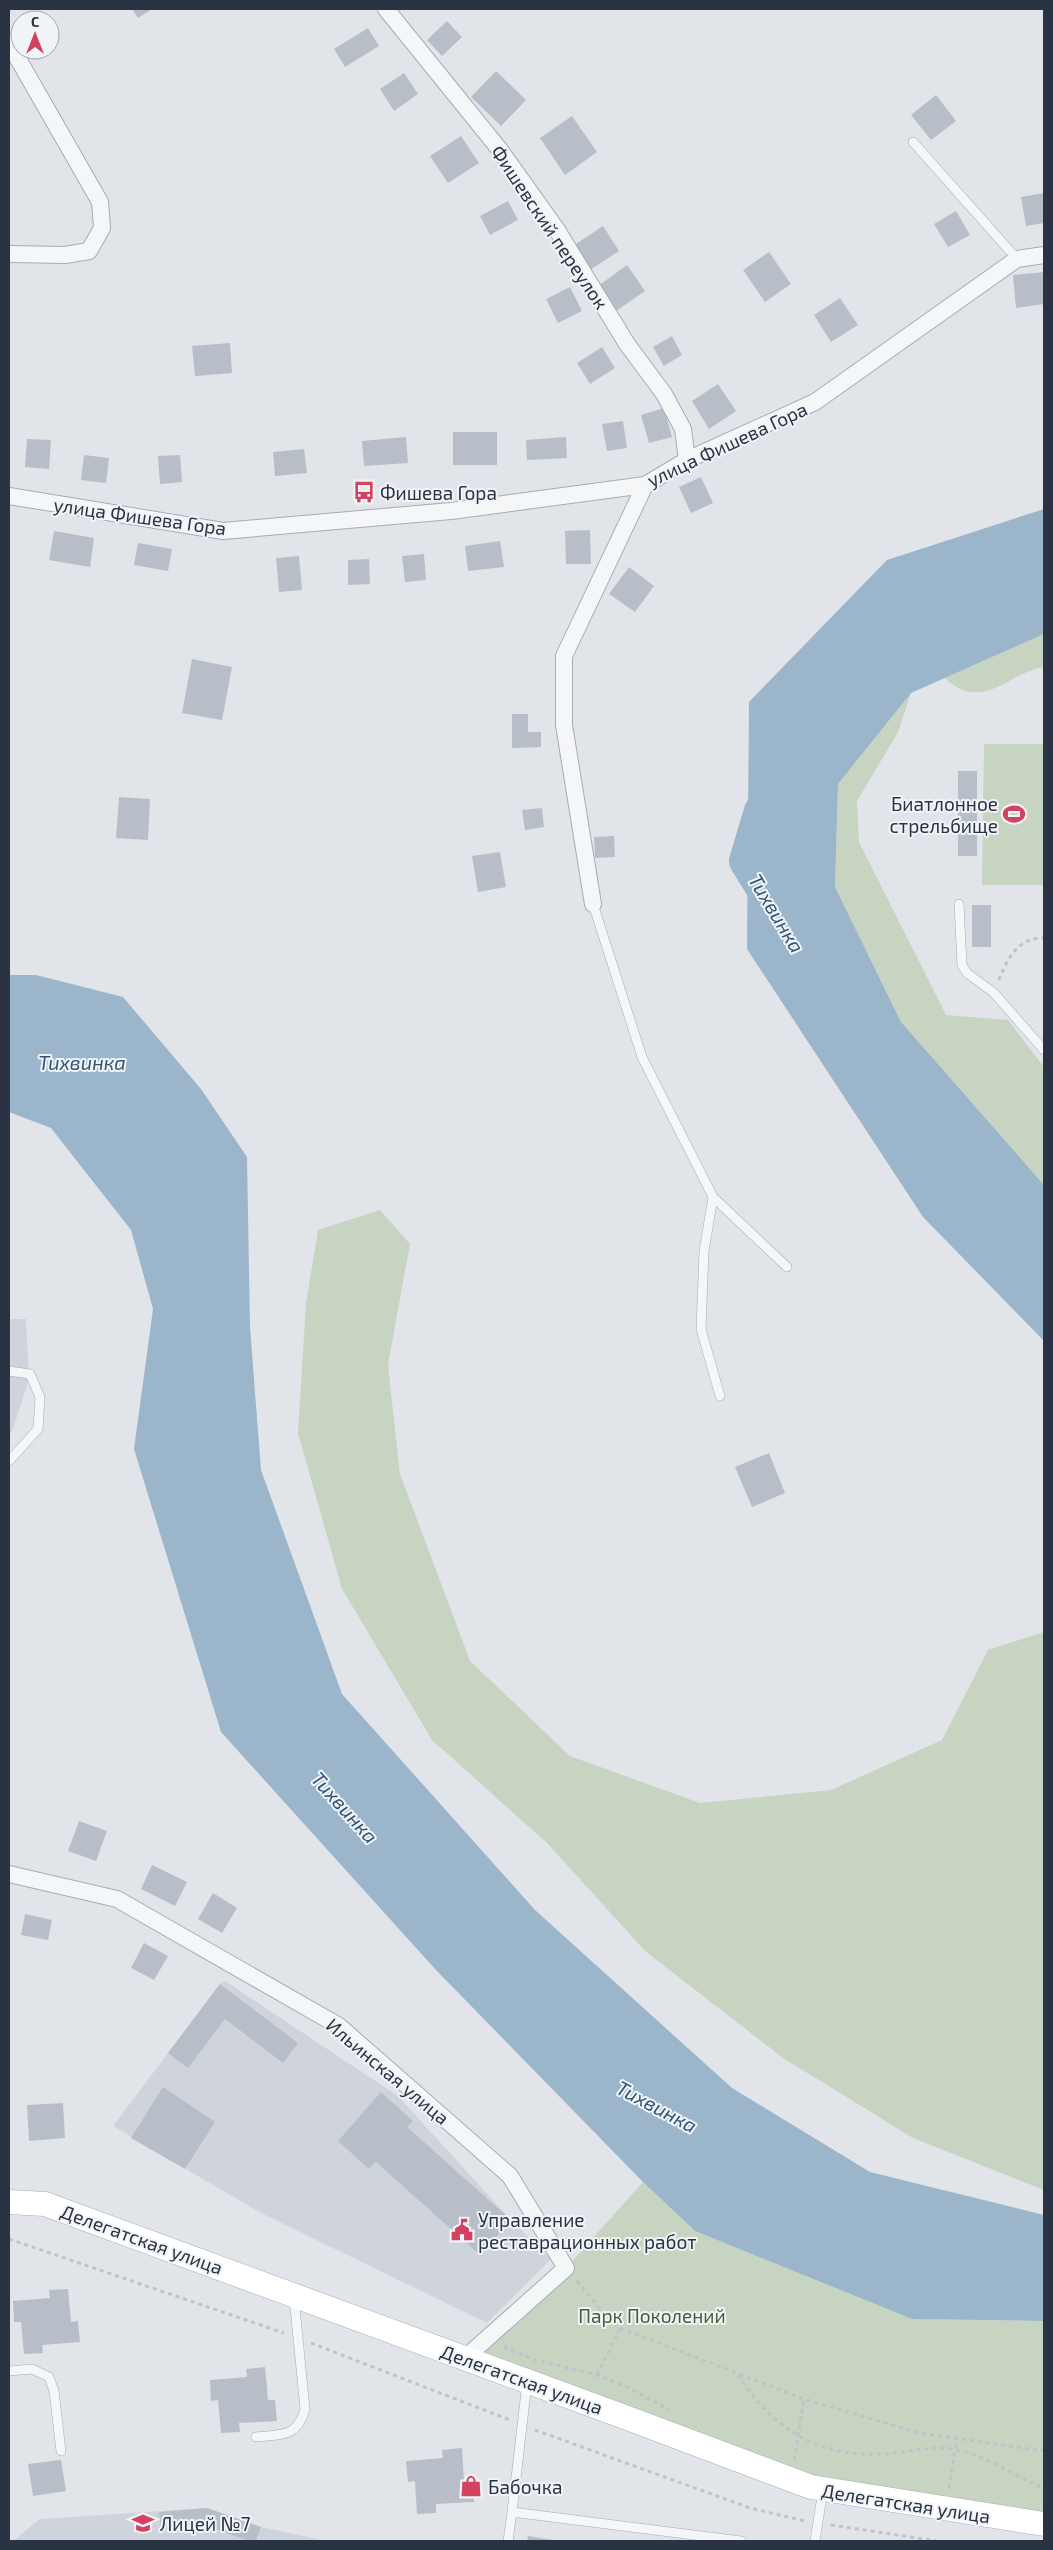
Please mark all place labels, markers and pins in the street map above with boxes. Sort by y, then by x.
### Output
bus stop icon: Фишева Гора [351,479,377,505]
place label: Фишева Гора [380,481,497,504]
place label: Биатлонное стрельбище [889,792,998,837]
sports icon: Биатлонное стрельбище [1001,801,1027,827]
place label: Управление реставрационных работ [478,2208,696,2253]
public building icon: Управление реставрационных работ [449,2217,475,2243]
shop icon: Бабочка [458,2473,484,2499]
place label: Бабочка [488,2475,562,2498]
school or university icon: Лицей №7 [130,2510,156,2536]
place label: Лицей №7 [160,2512,251,2535]

